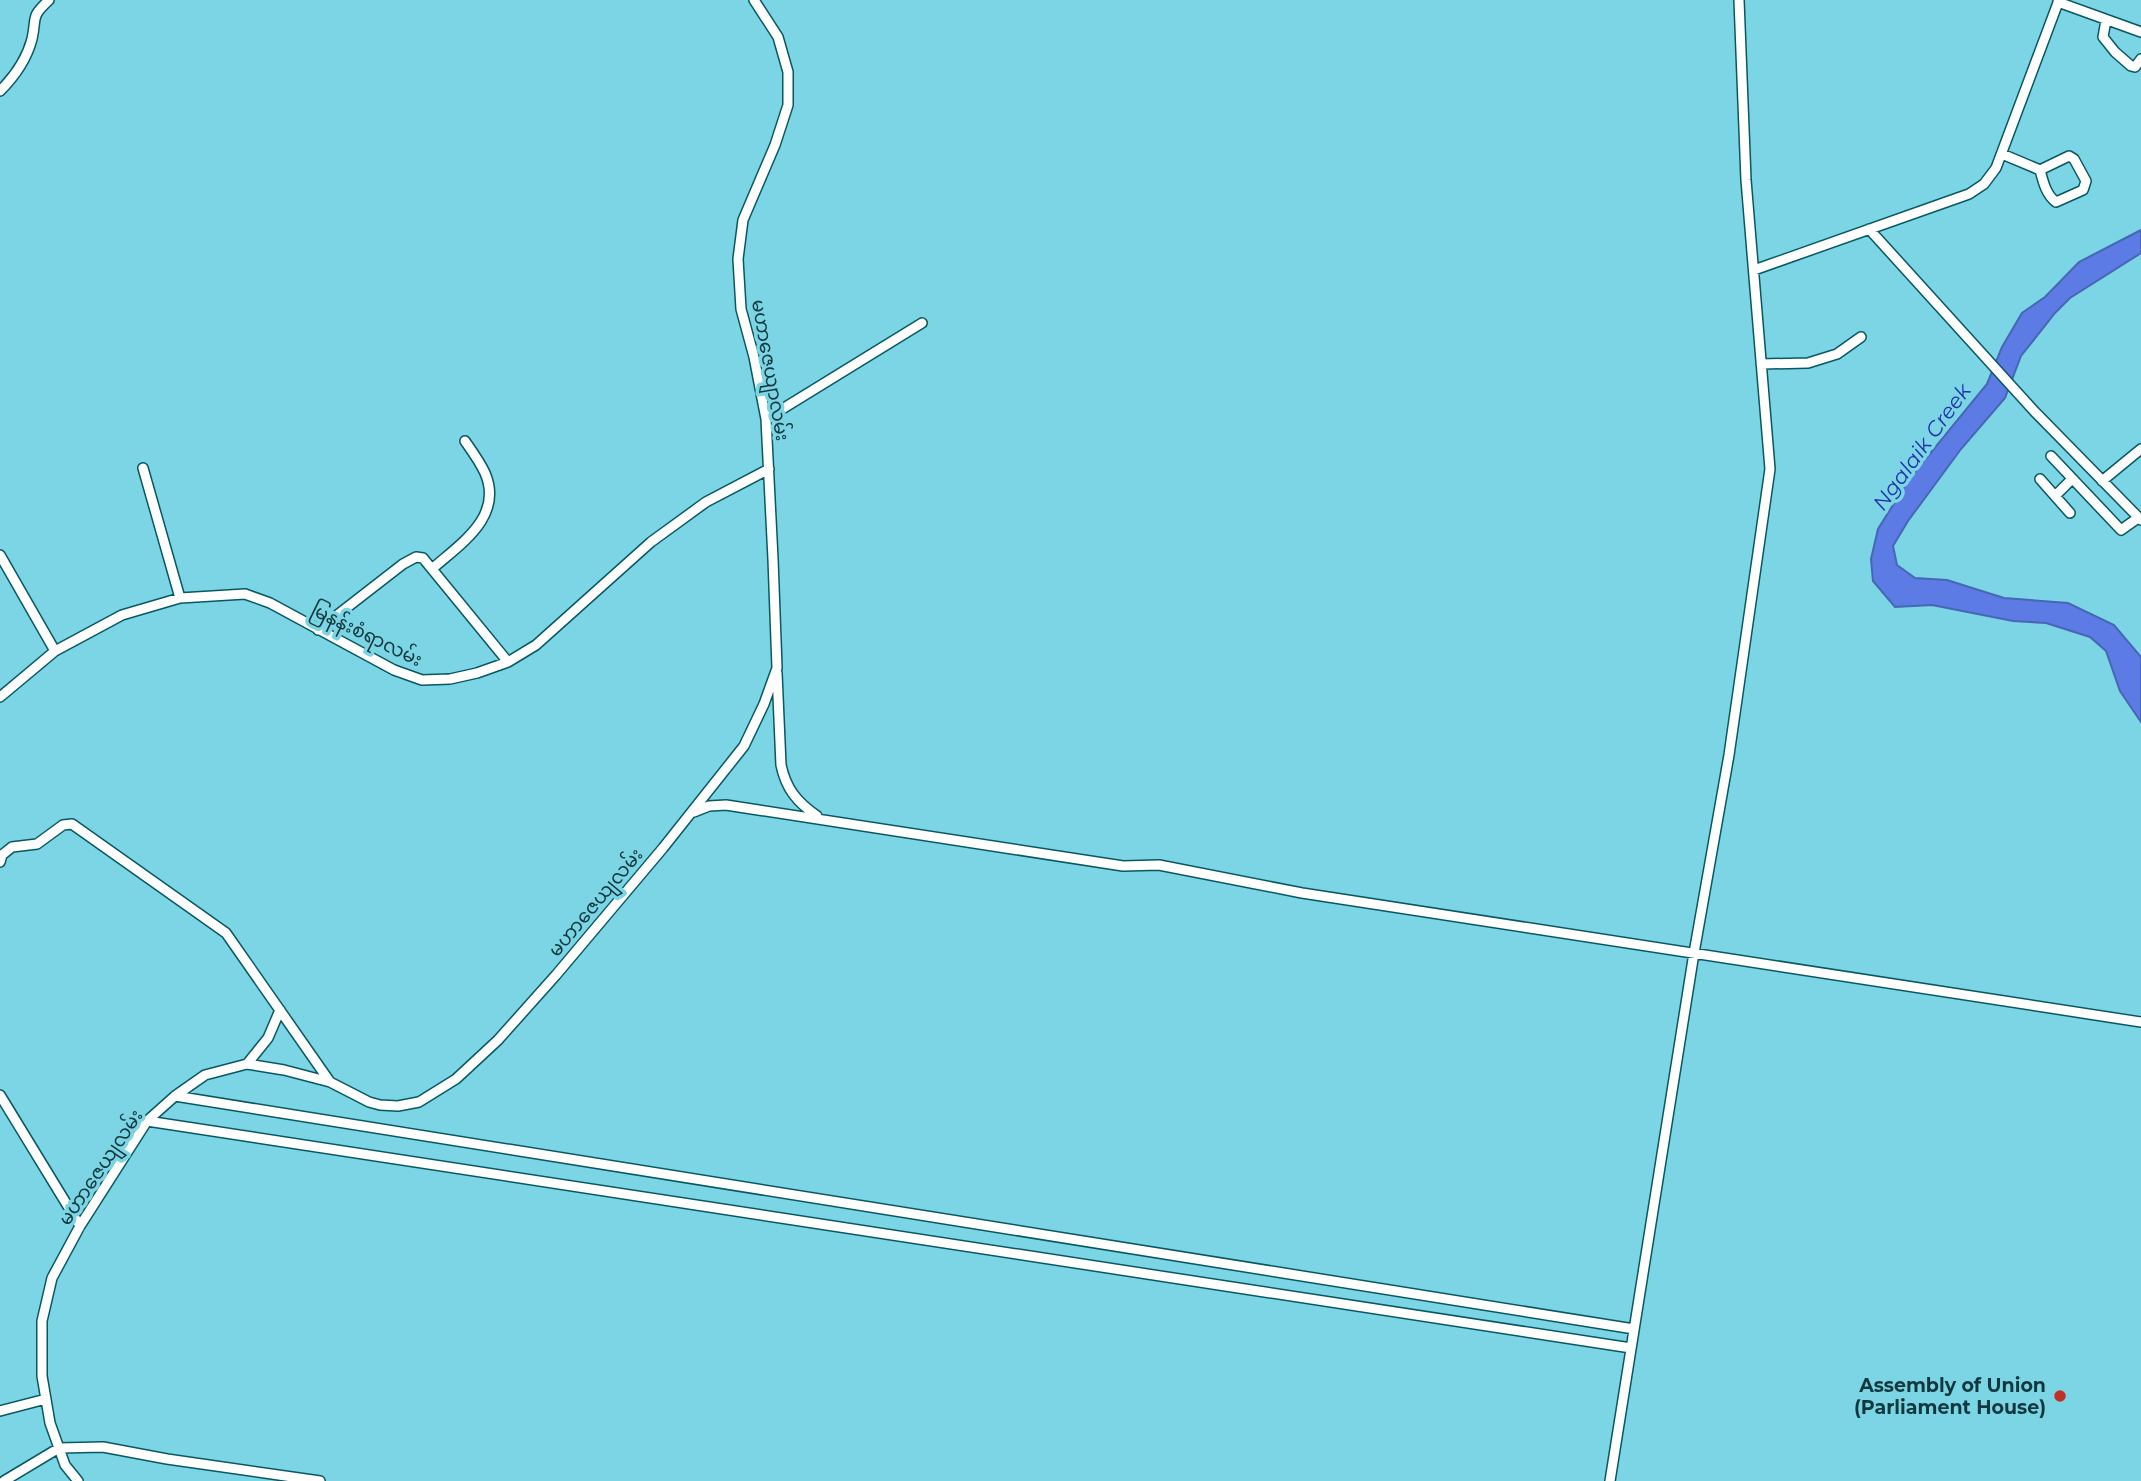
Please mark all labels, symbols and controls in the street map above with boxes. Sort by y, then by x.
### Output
street label: မဟာဇေယျာလမ်း [743,297,797,443]
water label: Ngalaik Creek [1867,377,1977,515]
street label: မြနန်းစံရာလမ်း [306,595,427,675]
street label: မဟာဇေယျလမ်း [541,841,651,964]
street label: မဟာဇေယျလမ်း [51,1103,151,1232]
place label: Assembly of Union (Parliament House) [1854,1374,2046,1419]
marker: Assembly of Union (Parliament House) [2052,1388,2068,1404]

